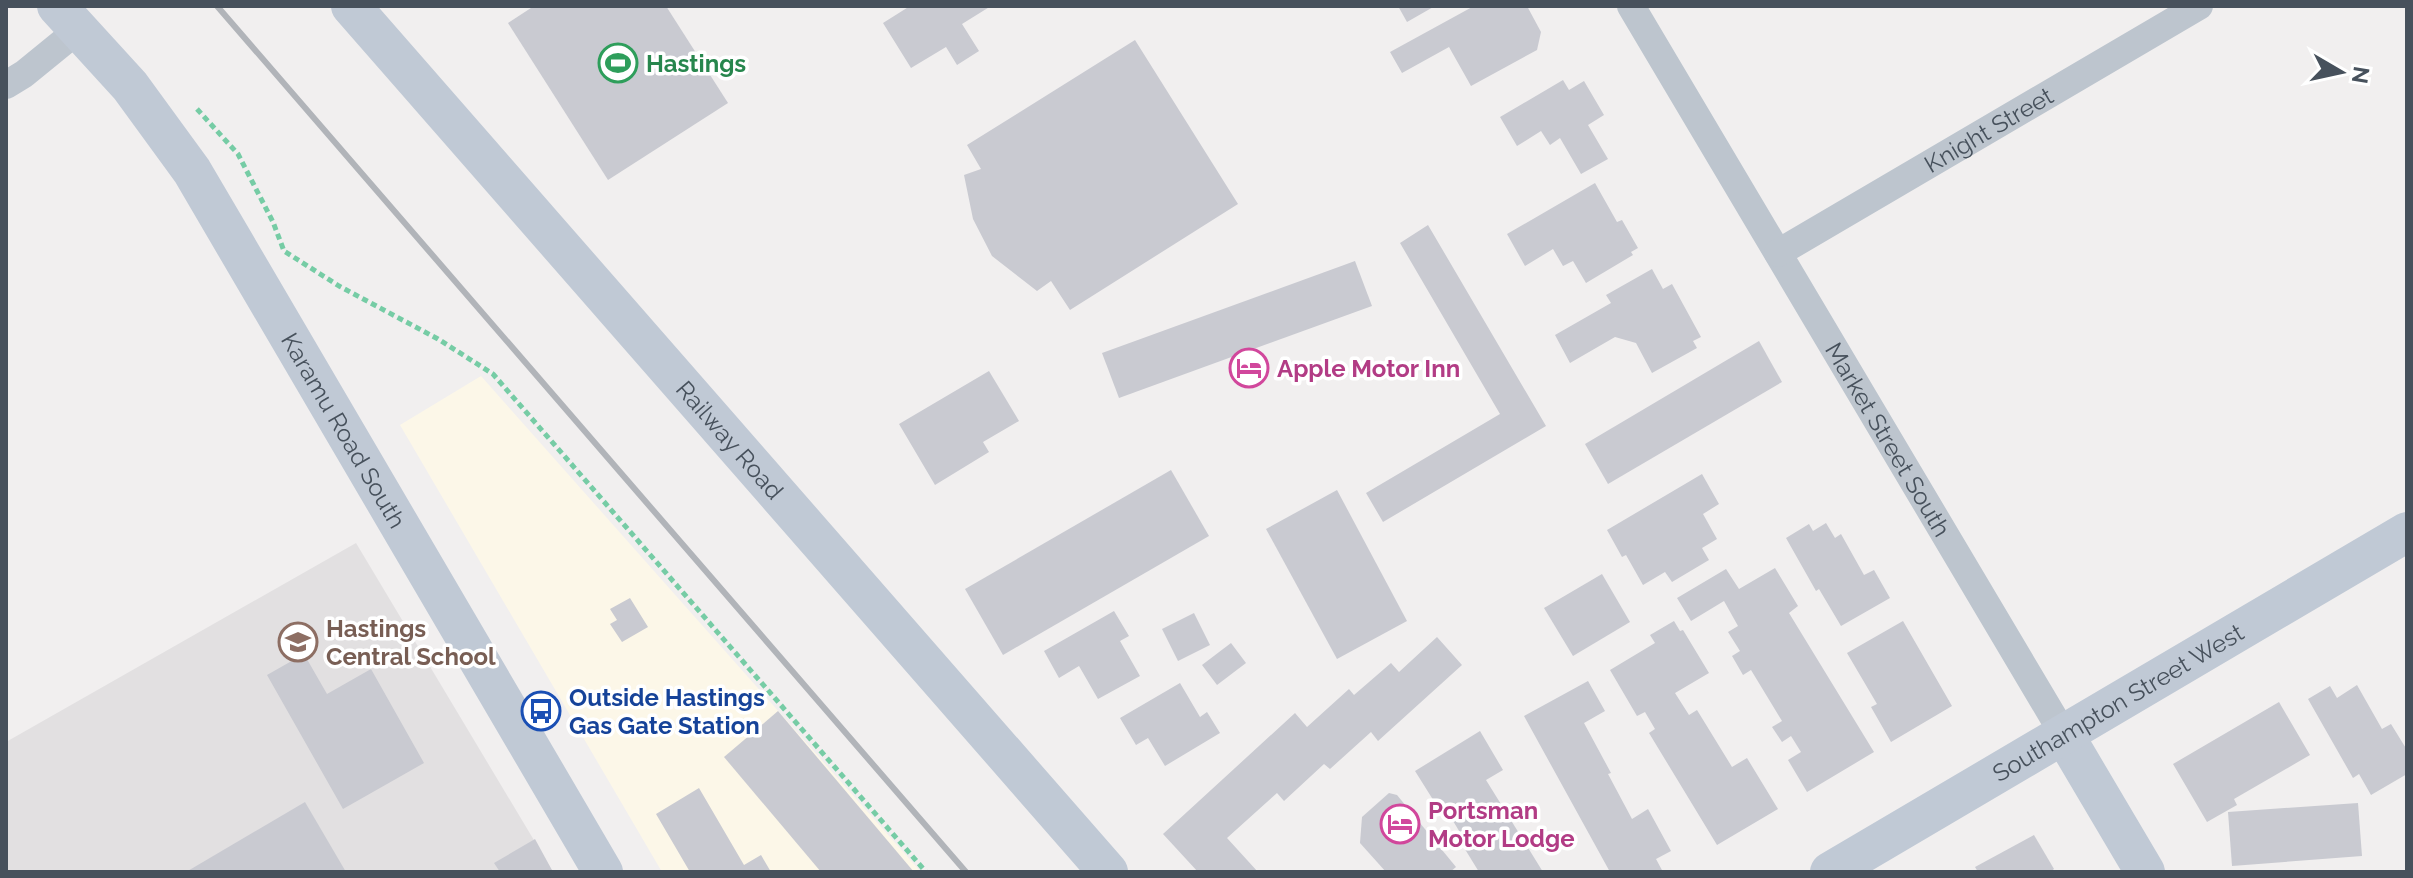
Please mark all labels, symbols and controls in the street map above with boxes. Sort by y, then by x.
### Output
north arrow [2301,32,2381,112]
sports icon: Hastings [597,42,639,84]
place label: Hastings [646,49,746,78]
text: N [2347,65,2375,85]
street label: Knight Street [1919,81,2058,179]
street label: Karamu Road South [275,327,412,533]
street label: Market Street South [1820,337,1957,542]
hotel icon: Apple Motor Inn [1228,347,1270,389]
place label: Apple Motor Inn [1277,354,1460,383]
street label: Railway Road [670,374,790,505]
place label: Hastings Central School [326,614,496,671]
street label: Southampton Street West [1987,617,2248,788]
school or university icon: Hastings Central School [277,621,319,663]
place label: Outside Hastings Gas Gate Station [569,683,765,740]
bus stop icon: Outside Hastings Gas Gate Station [520,690,562,732]
place label: Portsman Motor Lodge [1428,796,1575,853]
hotel icon: Portsman Motor Lodge [1379,803,1421,845]

